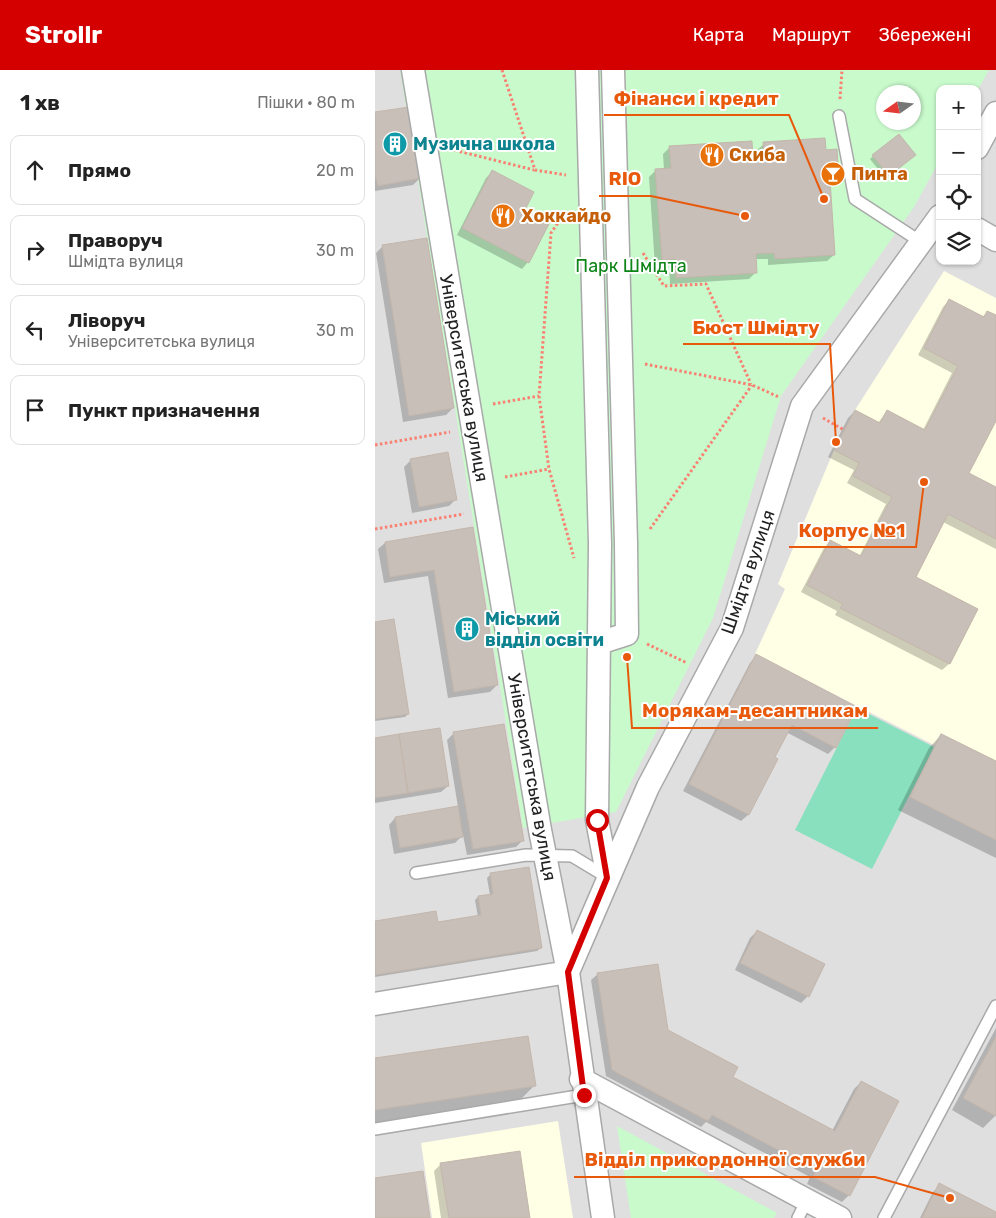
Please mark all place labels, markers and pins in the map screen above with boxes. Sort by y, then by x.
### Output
callout: Фінанси і кредит [604,81,789,115]
building icon: Музична школа [382,131,408,157]
place label: Музична школа [413,133,555,155]
restaurant icon: Скиба [699,142,725,168]
place label: Скиба [729,144,786,166]
bar icon: Пинта [820,161,846,187]
callout: RIO [599,162,651,196]
place label: Пинта [851,163,908,185]
restaurant icon: Хоккайдо [490,203,516,229]
place label: Хоккайдо [521,205,611,227]
callout: Бюст Шмідту [683,310,830,344]
callout: Корпус №1 [789,513,916,547]
place label: Міський відділ освіти [485,608,604,651]
building icon: Міський відділ освіти [454,616,480,642]
callout: Морякам-десантникам [632,694,878,728]
callout: Відділ прикордонної служби [574,1143,875,1177]

